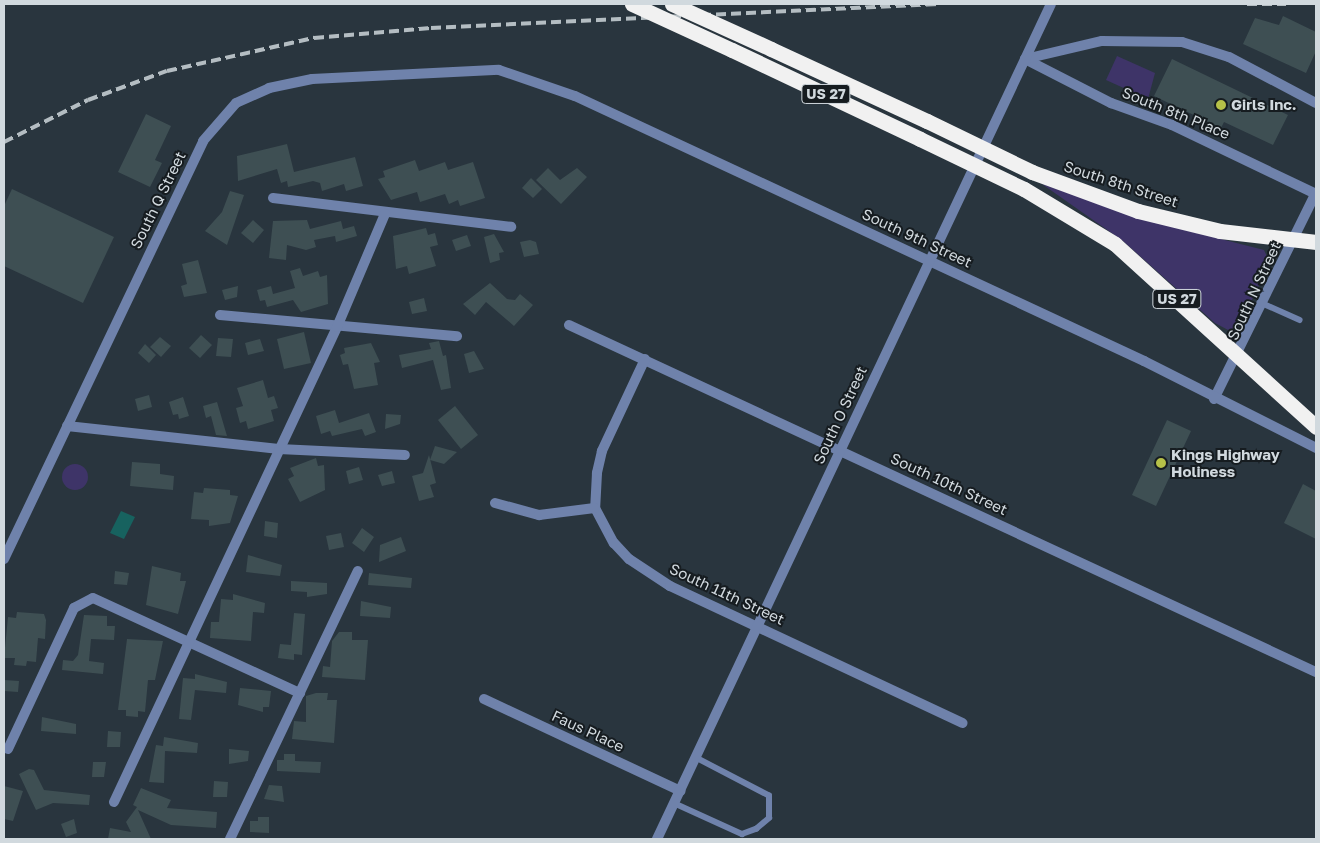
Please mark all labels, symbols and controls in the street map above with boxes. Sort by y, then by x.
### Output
road number: US 27 [801,82,851,106]
street label: South 8th Place [1119,83,1233,143]
place label: Girls Inc. [1231,96,1297,114]
marker: Girls Inc. [1215,99,1227,111]
street label: South Q Street [127,148,189,252]
street label: South 8th Street [1062,157,1180,211]
street label: South 9th Street [859,205,975,271]
street label: South N Street [1223,239,1285,343]
road number: US 27 [1152,288,1202,310]
street label: South O Street [809,363,871,467]
place label: Kings Highway Holiness [1171,445,1280,480]
street label: South 10th Street [888,449,1010,519]
marker: Kings Highway Holiness [1155,457,1167,469]
street label: South 11th Street [667,560,787,628]
street label: Faus Place [549,706,627,756]

